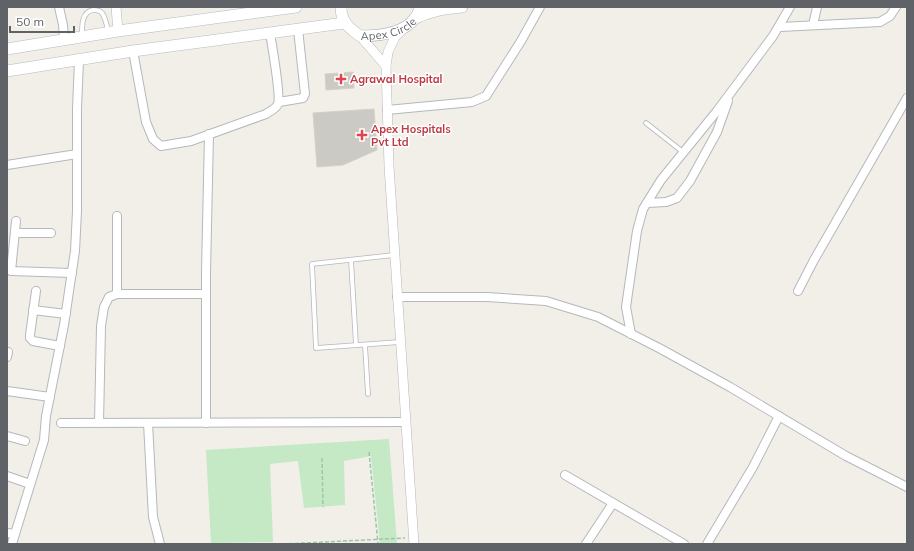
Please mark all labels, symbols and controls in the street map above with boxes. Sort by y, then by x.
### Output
scale bar [10,8,74,34]
text: 50 m [16,14,44,29]
street label: Apex Circle [360,15,419,43]
place label: Agrawal Hospital [350,72,443,86]
marker: Agrawal Hospital [335,73,347,85]
place label: Apex Hospitals Pvt Ltd [371,122,451,149]
marker: Apex Hospitals Pvt Ltd [356,129,368,141]

